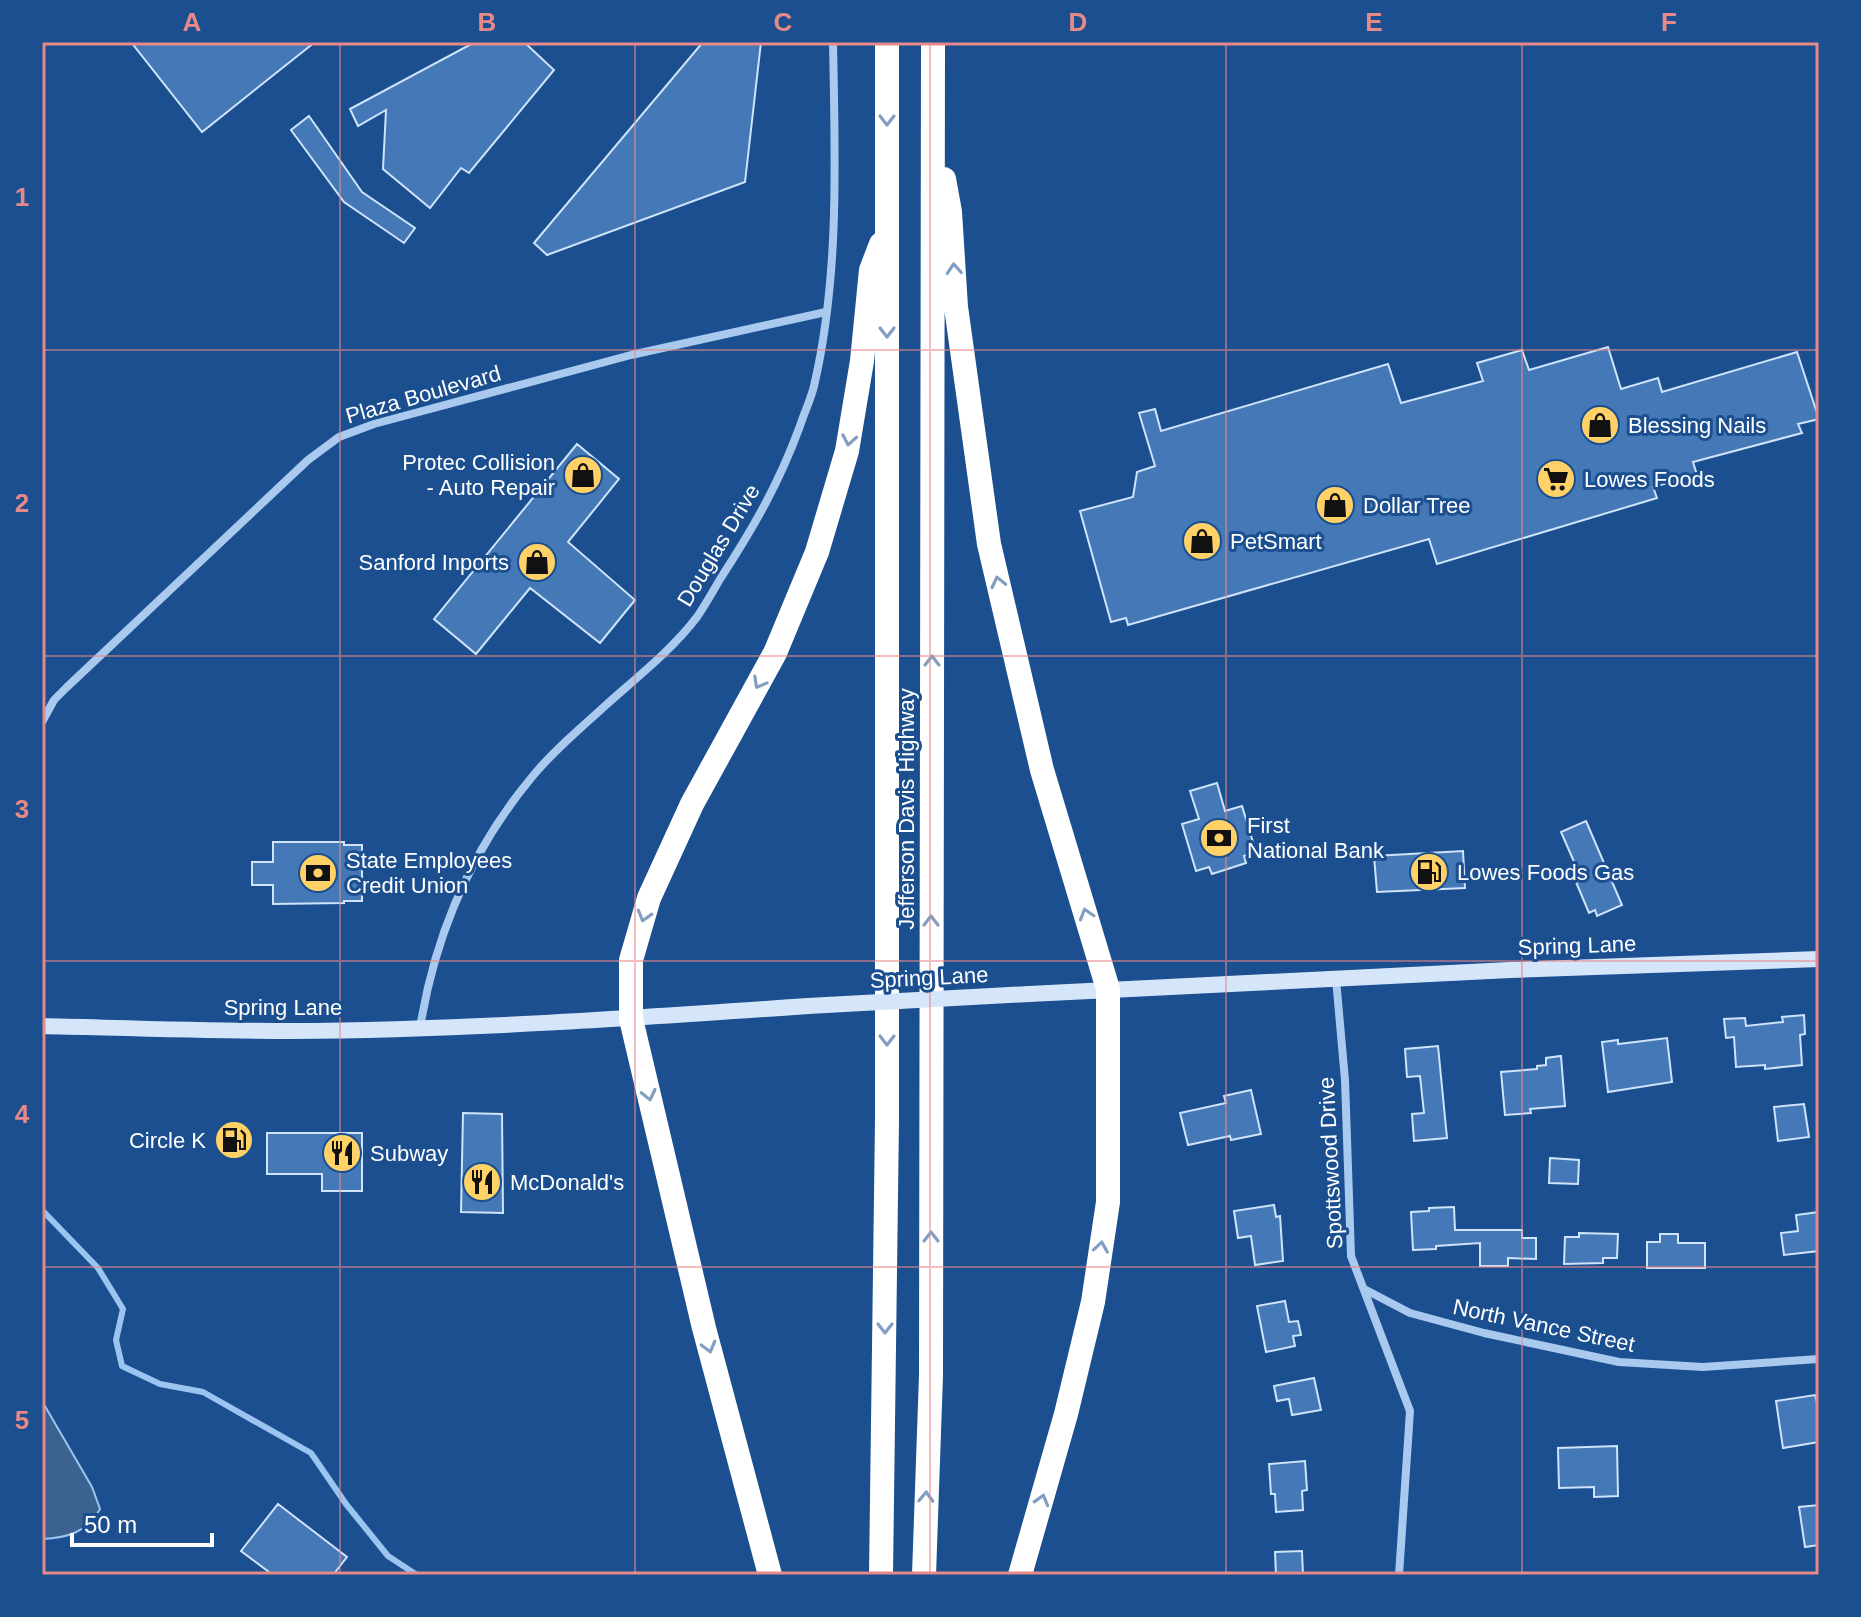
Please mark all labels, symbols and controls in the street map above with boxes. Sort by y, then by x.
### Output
text: A [183,7,202,37]
text: B [478,7,496,37]
text: C [774,7,793,37]
text: D [1069,7,1087,37]
text: E [1365,7,1383,37]
text: F [1661,7,1677,37]
one-way arrow [878,114,896,127]
text: 1 [15,182,29,212]
one-way arrow [945,262,962,275]
one-way arrow [878,326,896,339]
street label: Plaza Boulevard [343,360,504,429]
shop icon: Blessing Nails [1579,404,1621,446]
place label: Blessing Nails [1628,413,1766,438]
one-way arrow [842,433,859,447]
place label: Protec Collision - Auto Repair [402,450,555,500]
shop icon: Protec Collision - Auto Repair [562,454,604,496]
supermarket icon: Lowes Foods [1535,458,1577,500]
place label: Lowes Foods [1584,467,1715,492]
street label: Douglas Drive [672,480,765,611]
shop icon: Dollar Tree [1314,484,1356,526]
text: 2 [15,488,29,518]
place label: Dollar Tree [1363,493,1471,518]
shop icon: PetSmart [1181,520,1223,562]
place label: PetSmart [1230,529,1322,554]
shop icon: Sanford Inports [516,541,558,583]
place label: Sanford Inports [359,550,509,575]
one-way arrow [990,576,1007,589]
one-way arrow [923,654,941,667]
one-way arrow [753,674,768,689]
street label: Jefferson Davis Highway [894,688,919,930]
text: 3 [15,794,29,824]
place label: First National Bank [1247,813,1385,863]
bank icon: First National Bank [1198,817,1240,859]
place label: State Employees Credit Union [346,848,512,898]
fuel station icon: Lowes Foods Gas [1408,851,1450,893]
bank icon: State Employees Credit Union [297,852,339,894]
place label: Lowes Foods Gas [1457,860,1634,885]
one-way arrow [637,908,653,922]
one-way arrow [1079,908,1095,922]
one-way arrow [922,914,940,927]
street label: Spring Lane [1517,931,1637,960]
street label: Spring Lane [869,962,989,993]
street label: Spring Lane [224,995,342,1020]
one-way arrow [878,1034,896,1047]
street label: Spottswood Drive [1314,1076,1347,1250]
one-way arrow [639,1087,656,1101]
text: 4 [15,1099,30,1129]
fuel station icon: Circle K [213,1119,255,1161]
place label: Circle K [129,1128,206,1153]
restaurant icon: Subway [321,1132,363,1174]
place label: Subway [370,1141,448,1166]
restaurant icon: McDonald's [461,1161,503,1203]
place label: McDonald's [510,1170,624,1195]
one-way arrow [922,1230,940,1243]
one-way arrow [1092,1240,1109,1254]
street label: North Vance Street [1451,1294,1637,1357]
one-way arrow [877,1322,894,1335]
one-way arrow [700,1340,717,1354]
text: 5 [15,1405,29,1435]
one-way arrow [918,1490,935,1503]
one-way arrow [1032,1494,1049,1507]
scale bar [72,1497,212,1547]
text: 50 m [84,1511,137,1538]

